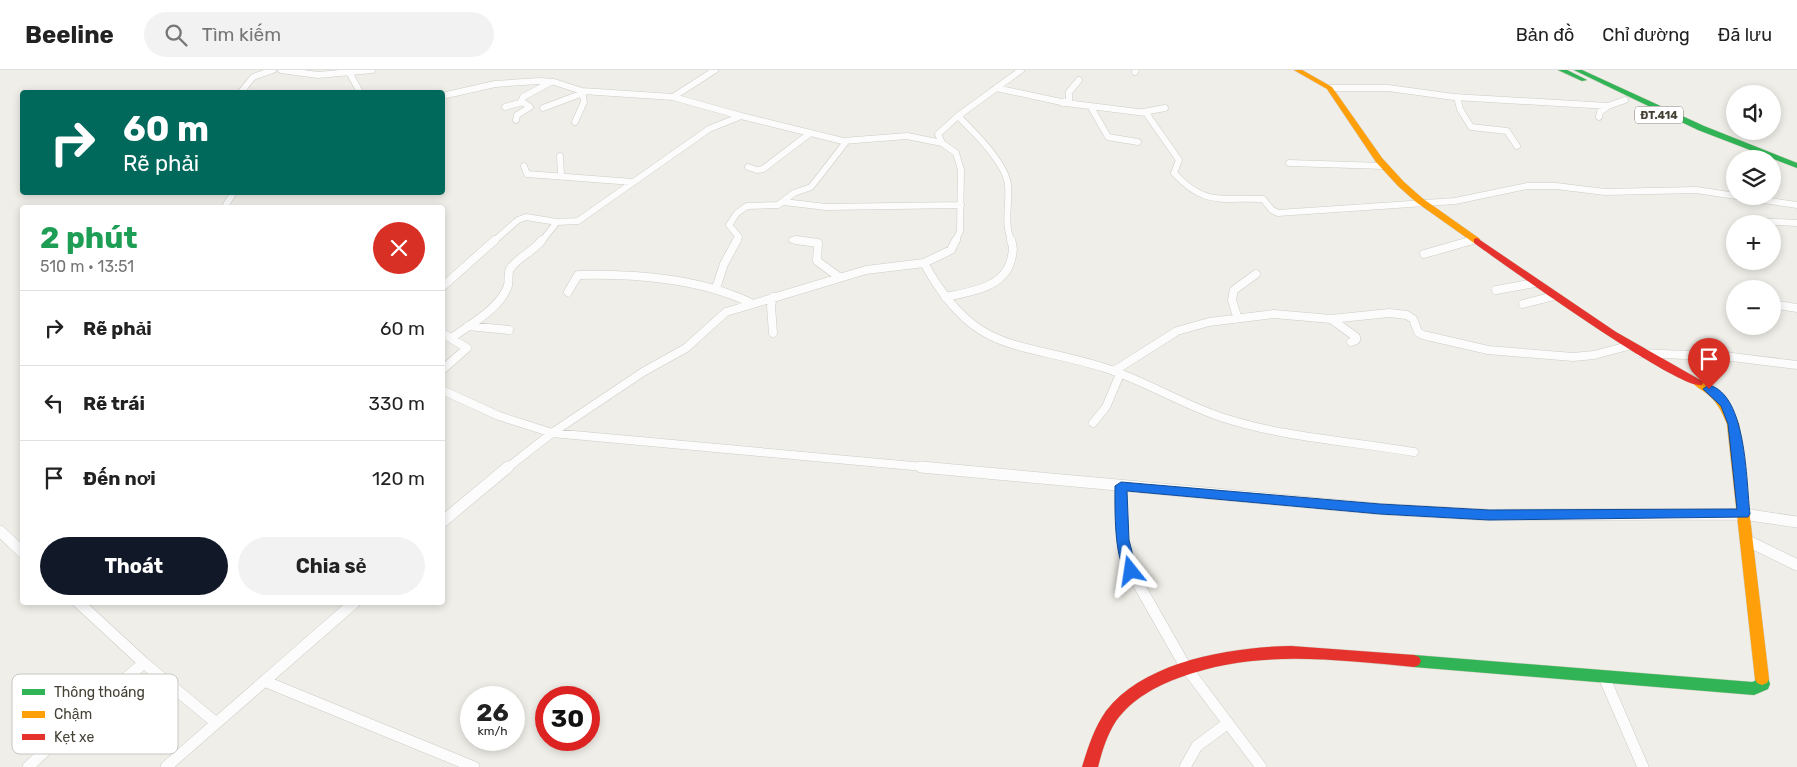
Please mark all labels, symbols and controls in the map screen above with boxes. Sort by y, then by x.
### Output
search box [144,12,494,57]
text: Beeline [25,21,114,49]
icon: search [162,21,190,49]
text: Tìm kiếm [202,23,281,46]
text: Bản đồ [1516,24,1574,46]
text: Chỉ đường [1602,24,1690,46]
text: Đã lưu [1718,24,1772,46]
map controls [1726,85,1781,335]
button: sound [1726,85,1781,140]
road number: ĐT.414 [1635,106,1683,124]
text: 60 m [123,108,209,150]
icon: right [40,110,105,175]
text: Rẽ phải [123,150,199,177]
button: layers [1726,150,1781,205]
button: + [1726,215,1781,270]
text: 2 phút [40,220,138,256]
button: close [373,222,425,274]
text: 510 m · 13:51 [40,257,134,276]
button: − [1726,280,1781,335]
icon: right [40,314,68,342]
text: Rẽ phải [83,317,152,340]
text: 60 m [380,317,425,340]
pin [1688,338,1730,389]
icon: arrive [1695,345,1723,373]
icon: left [40,389,68,417]
text: Rẽ trái [83,392,145,415]
text: 330 m [369,392,425,415]
icon: arrive [40,464,68,492]
text: Đến nơi [83,467,156,490]
text: 120 m [372,467,425,490]
button: Thoát [40,537,228,595]
button: Chia sẻ [238,537,425,595]
position arrow [1104,544,1156,596]
legend [12,674,178,754]
text: Thông thoáng [54,684,145,701]
speed limit sign: 30 [535,686,600,751]
text: 26 [476,698,509,727]
text: Chậm [54,706,92,723]
text: km/h [478,724,507,738]
text: Kẹt xe [54,729,94,746]

